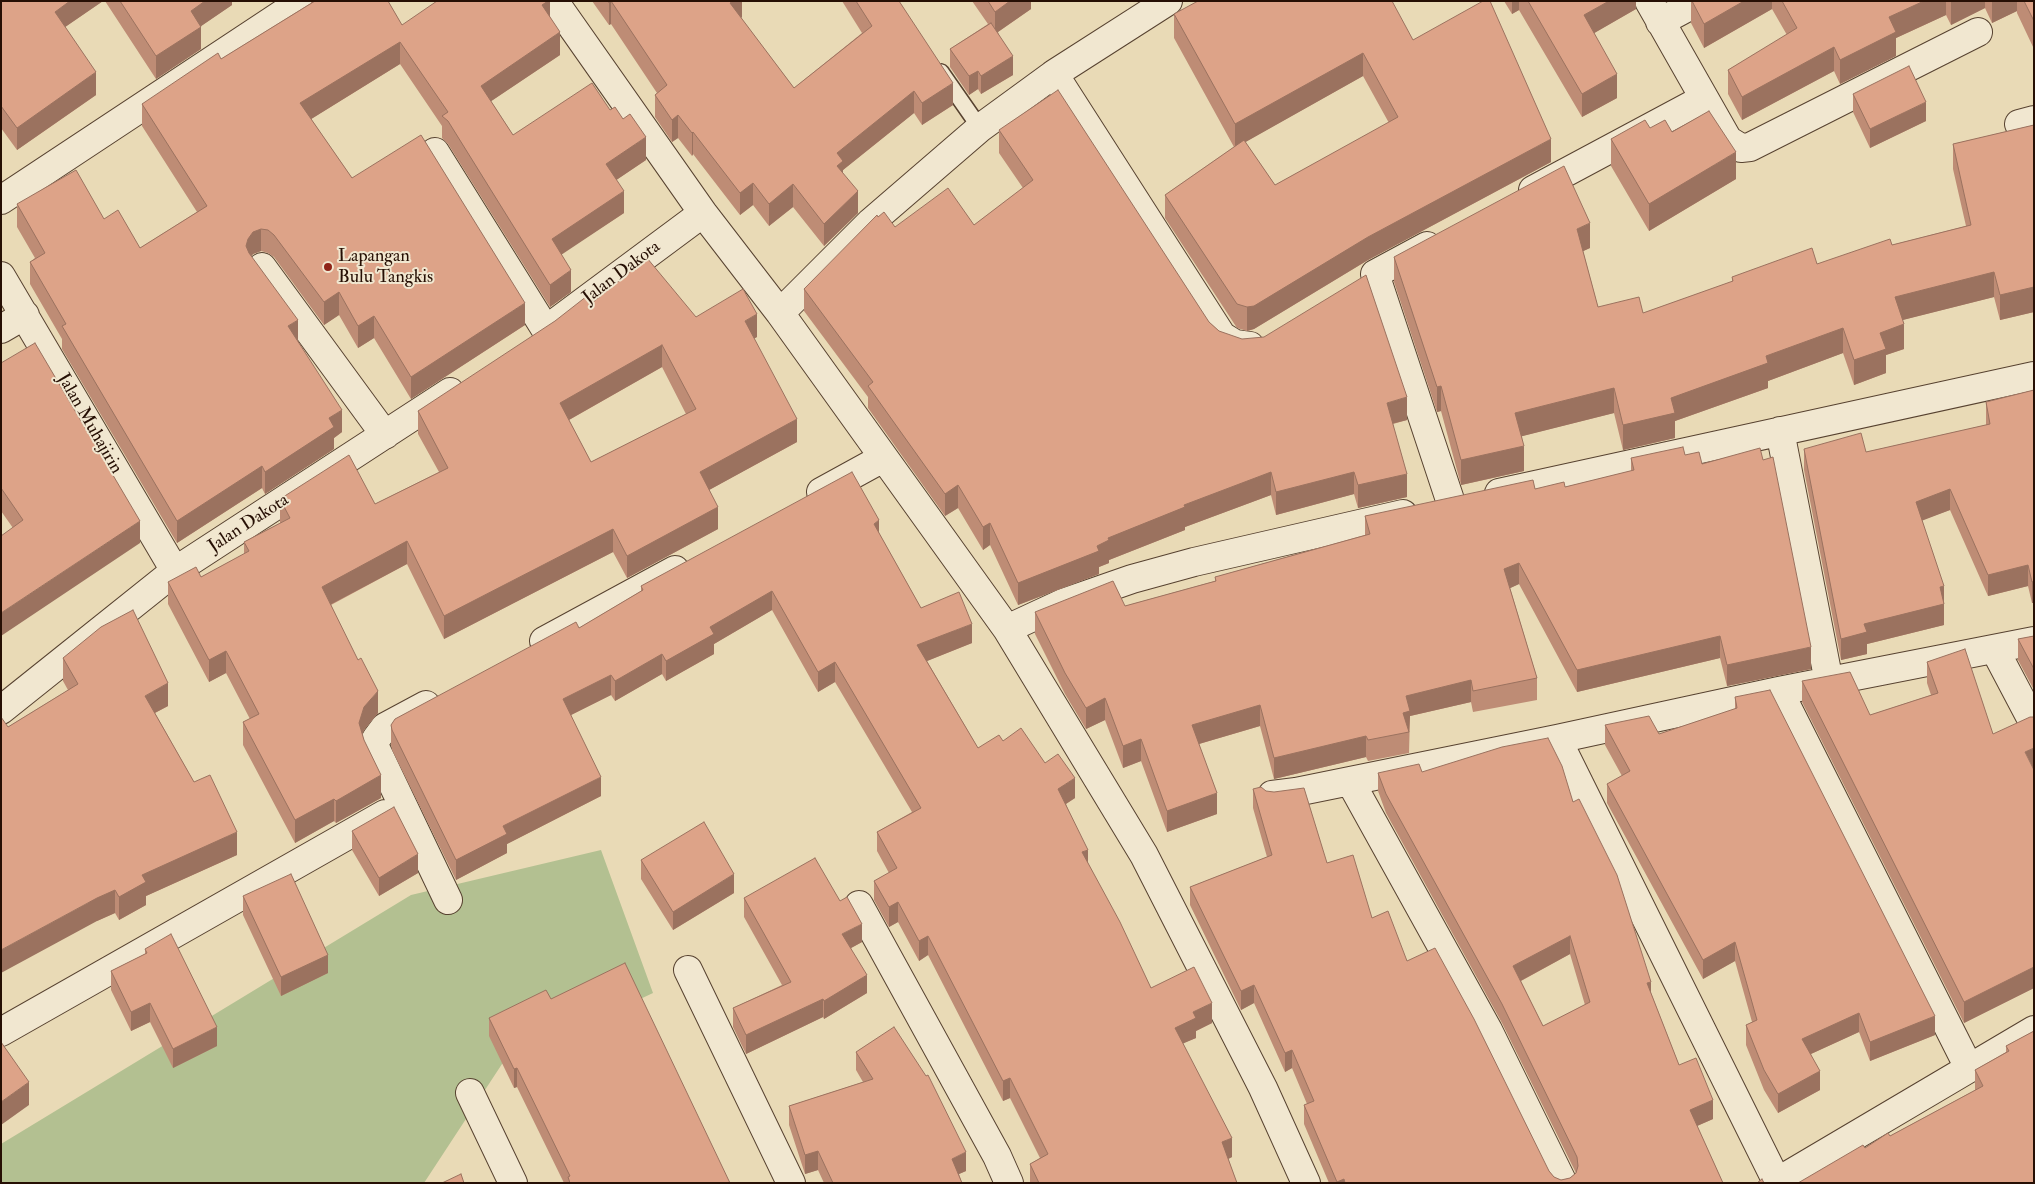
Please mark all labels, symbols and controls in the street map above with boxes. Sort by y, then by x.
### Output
street label: Jalan Dakota [579,237,665,309]
place label: Lapangan Bulu Tangkis [338,246,433,288]
marker: Lapangan Bulu Tangkis [322,261,334,273]
street label: Jalan Muhajirin [52,370,126,478]
street label: Jalan Dakota [205,490,293,558]

